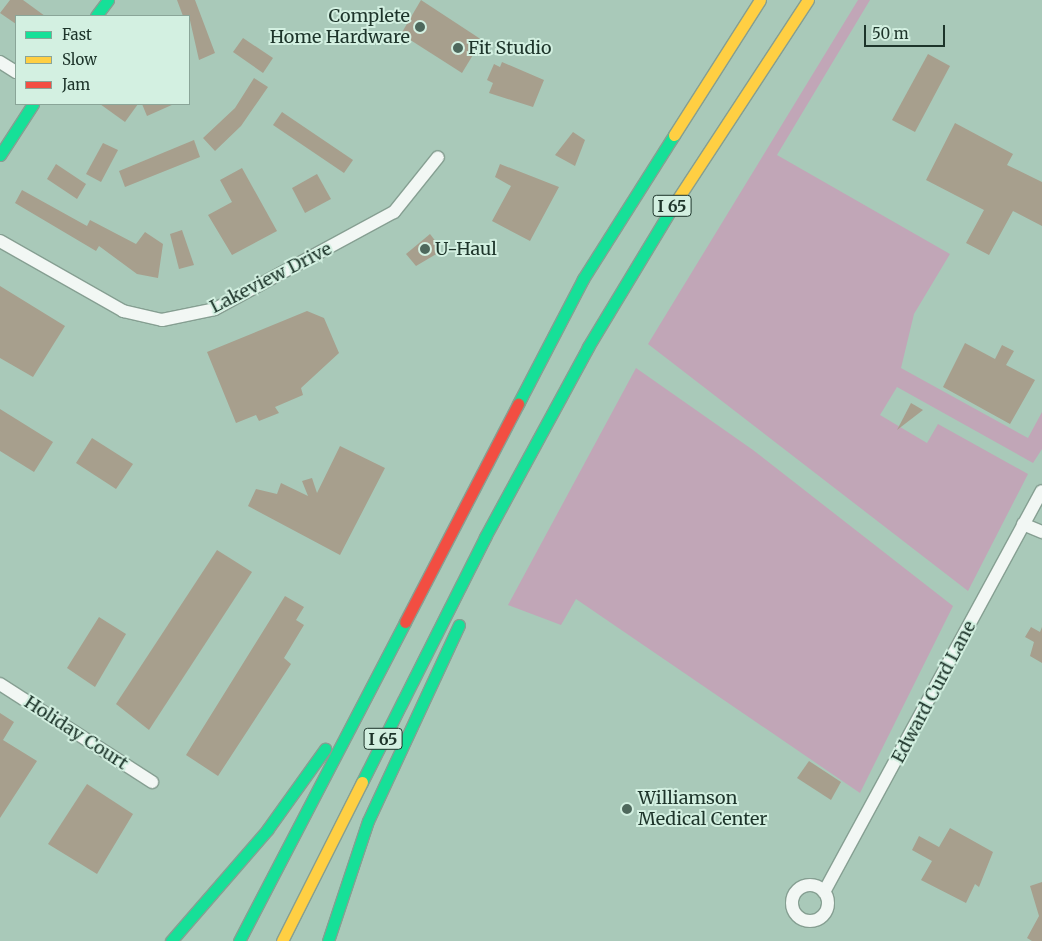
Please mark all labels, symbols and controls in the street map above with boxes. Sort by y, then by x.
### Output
place label: Complete Home Hardware [270,6,410,48]
legend [15,15,190,105]
scale bar [867,15,948,47]
marker: Complete Home Hardware [414,21,426,33]
text: 50 m [872,24,909,43]
text: Fast [62,25,92,44]
place label: Fit Studio [468,37,552,59]
marker: Fit Studio [452,42,464,54]
text: Slow [62,50,97,69]
text: Jam [62,75,90,94]
road number: I 65 [652,192,692,220]
street label: Lakeview Drive [207,238,335,318]
place label: U-Haul [435,238,497,260]
marker: U-Haul [419,243,431,255]
street label: Edward Curd Lane [887,617,981,767]
street label: Holiday Court [20,691,132,775]
road number: I 65 [363,726,403,752]
place label: Williamson Medical Center [638,788,767,831]
marker: Williamson Medical Center [620,802,634,816]

